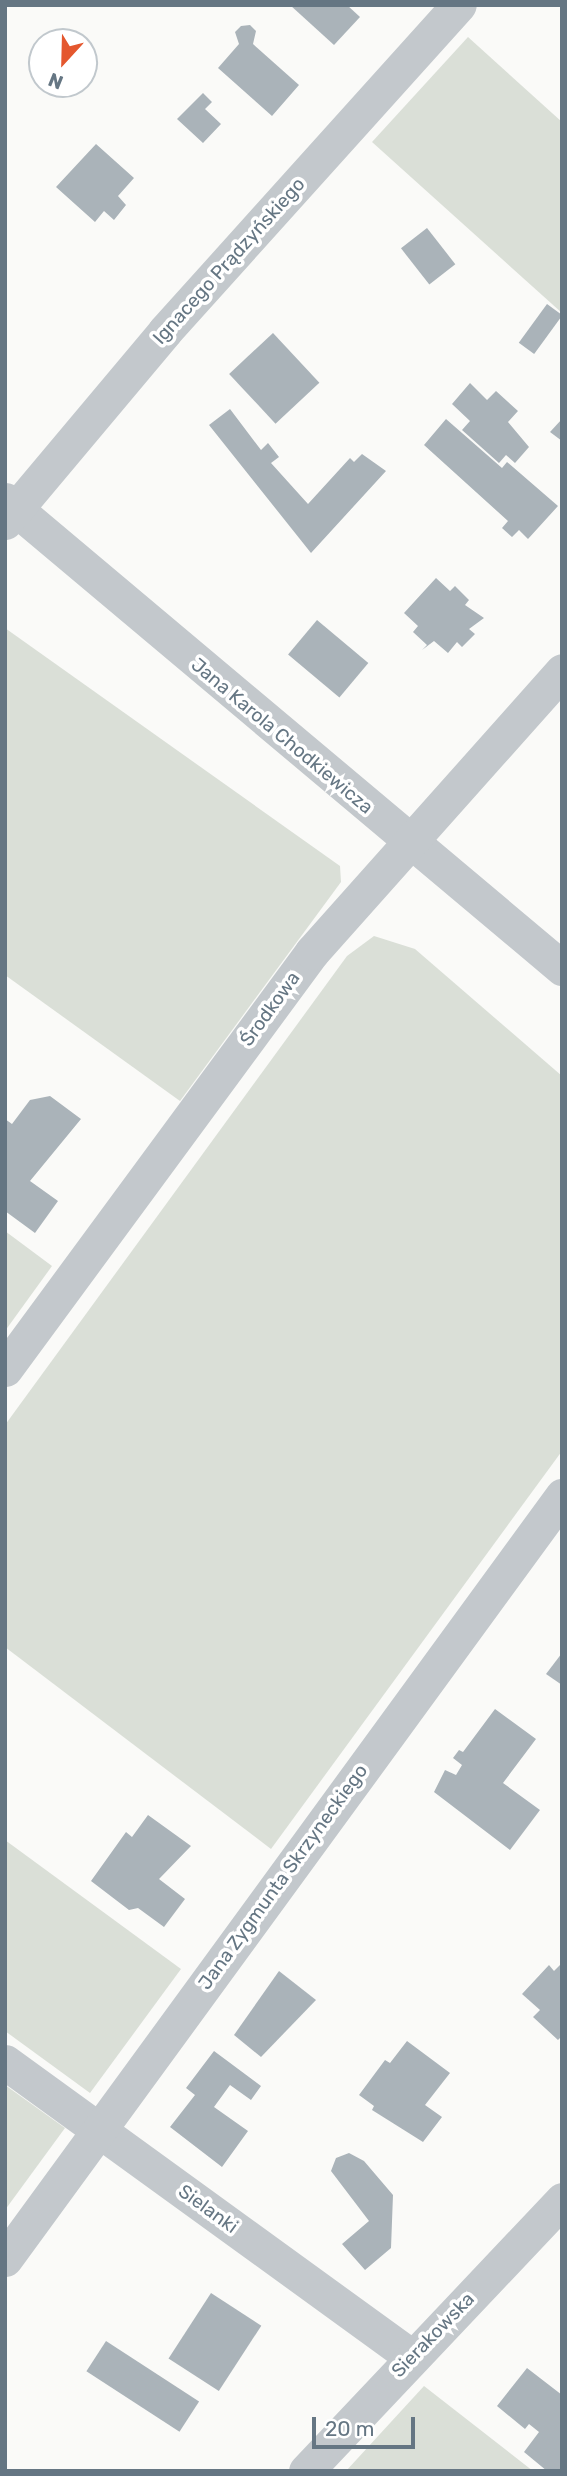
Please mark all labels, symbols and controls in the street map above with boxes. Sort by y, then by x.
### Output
north arrow [28,28,98,98]
text: N [45,68,66,94]
street label: Ignacego Prądzyńskiego [148,173,310,349]
street label: Jana Karola Chodkiewicza [186,653,378,819]
street label: Środkowa [235,967,305,1051]
street label: Jana Zygmunta Skrzyneckiego [194,1760,372,1994]
street label: Sielanki [174,2180,242,2238]
street label: Sierakowska [387,2288,479,2382]
scale bar [315,2402,418,2446]
text: 20 m [325,2416,374,2441]

